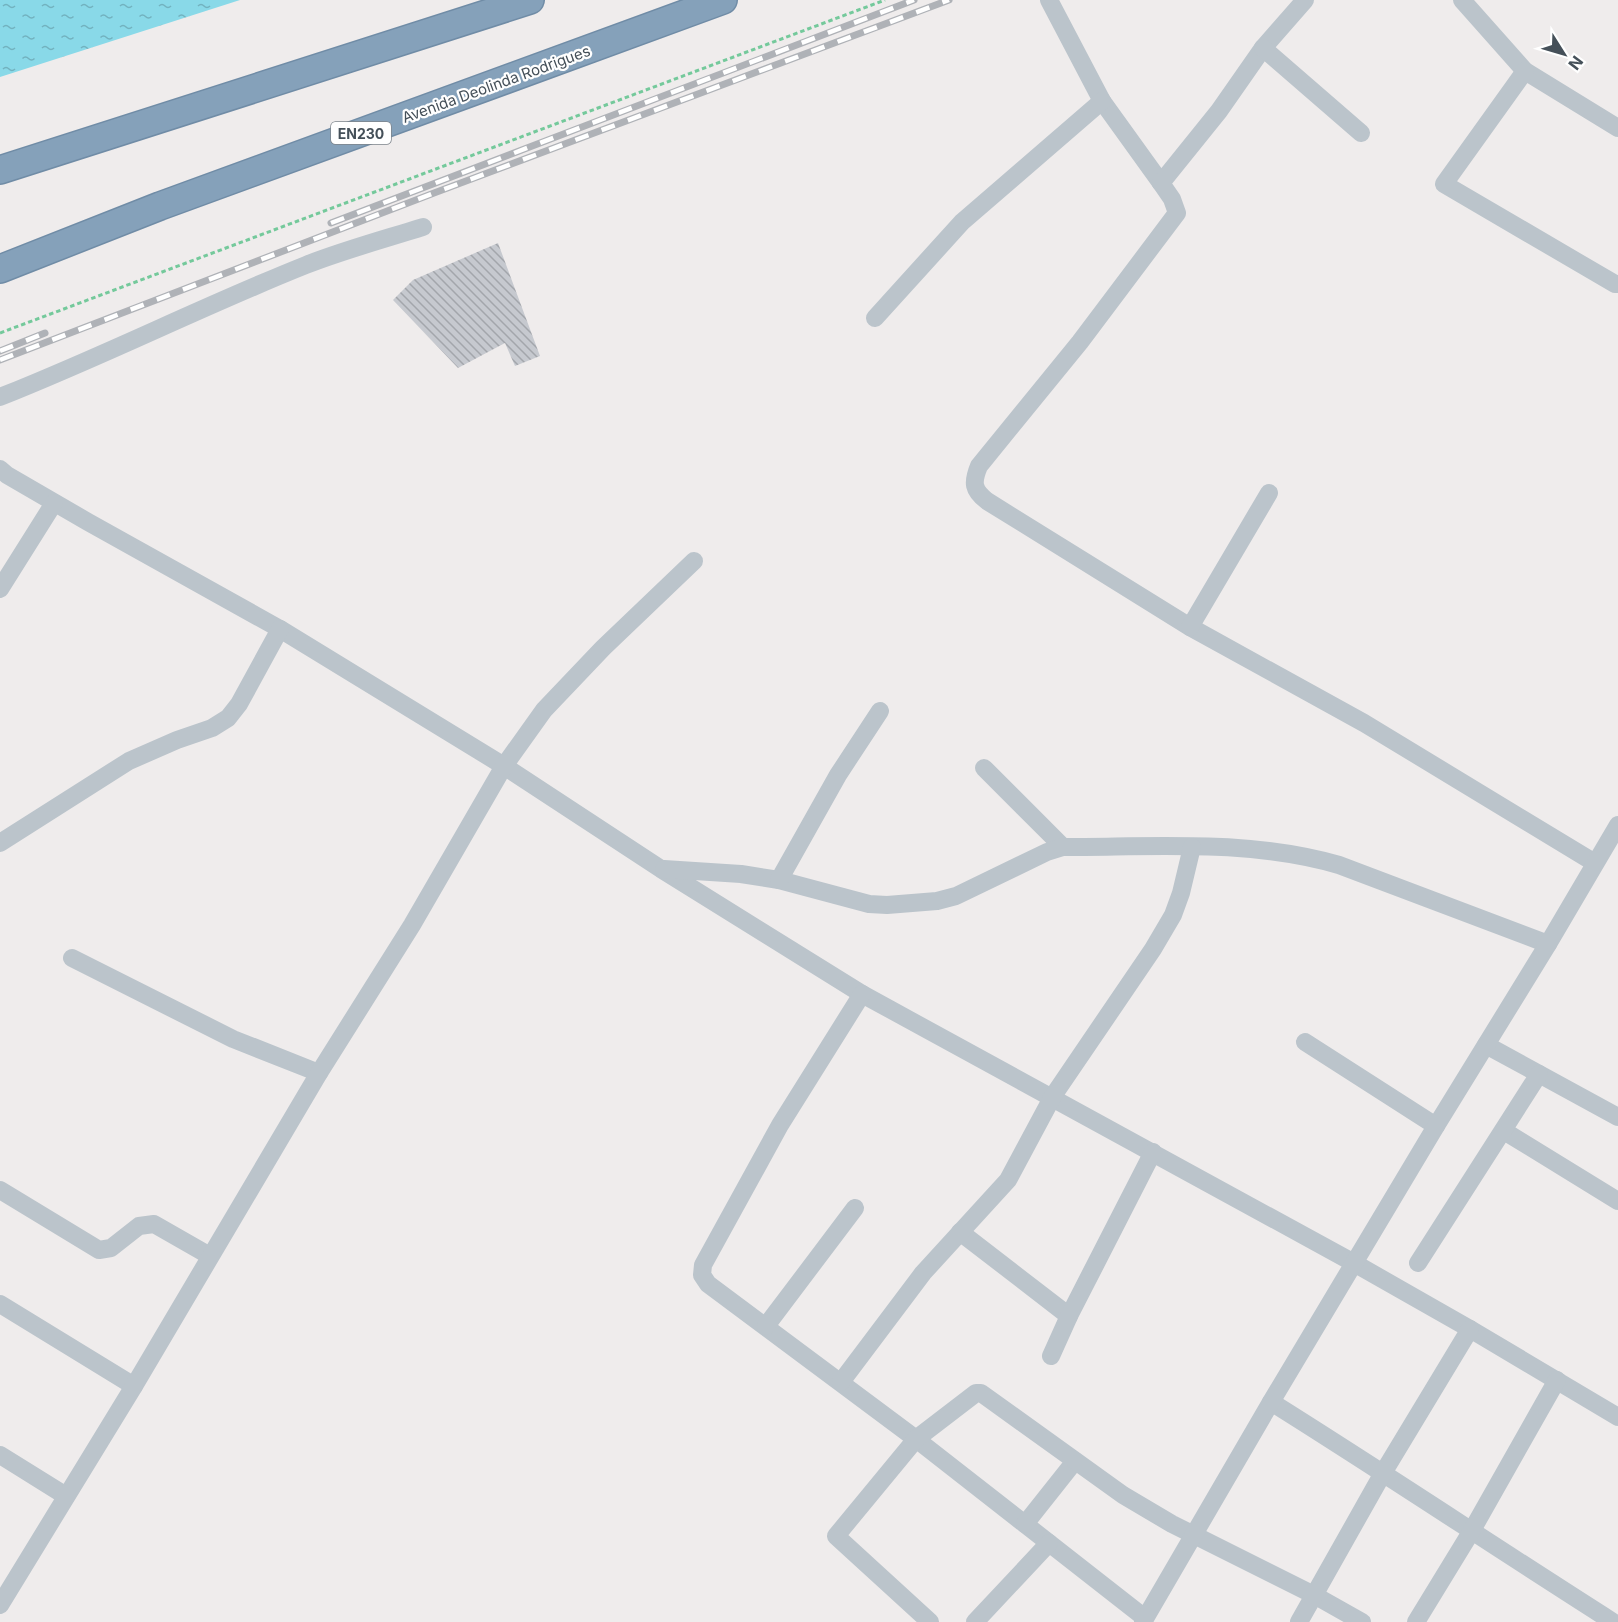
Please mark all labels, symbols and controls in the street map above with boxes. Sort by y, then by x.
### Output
north arrow [1534,24,1594,84]
street label: Avenida Deolinda Rodrigues [399,41,593,127]
text: N [1564,52,1588,74]
road number: EN230 [331,122,391,144]

